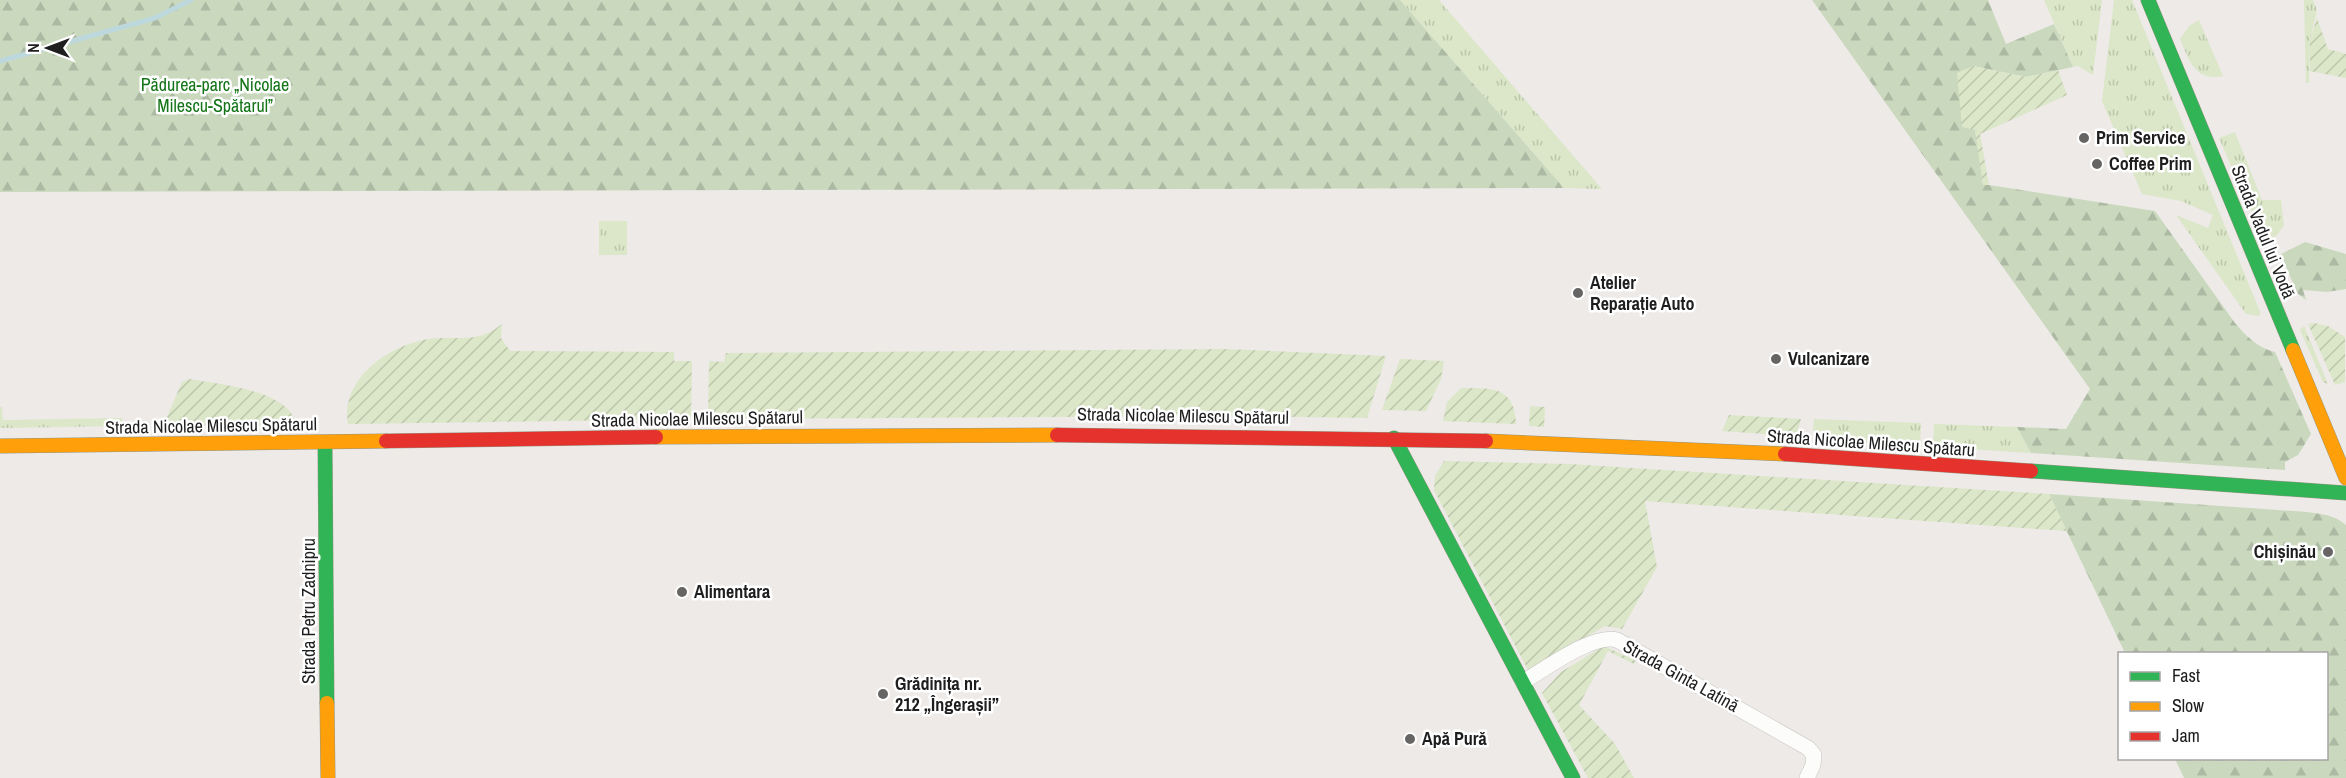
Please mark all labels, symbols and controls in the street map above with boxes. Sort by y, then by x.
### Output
north arrow [18,18,78,78]
text: N [22,43,44,53]
park label: Pădurea-parc „Nicolae Milescu-Spătarul” [141,72,289,118]
place label: Prim Service [2096,125,2185,150]
marker: Prim Service [2077,131,2091,145]
place label: Coffee Prim [2109,151,2192,176]
marker: Coffee Prim [2090,157,2104,171]
street label: Strada Vadul lui Vodă [2225,161,2302,302]
place label: Atelier Reparație Auto [1590,270,1694,316]
marker: Atelier Reparație Auto [1571,286,1585,300]
place label: Vulcanizare [1788,346,1870,371]
marker: Vulcanizare [1769,352,1783,366]
street label: Strada Nicolae Milescu Spătarul [1077,401,1289,430]
street label: Strada Nicolae Milescu Spătarul [591,404,803,433]
street label: Strada Nicolae Milescu Spătarul [105,411,317,440]
street label: Strada Nicolae Milescu Spătaru [1766,423,1976,462]
street label: Strada Petru Zadnipru [296,538,321,684]
place label: Chișinău [2254,539,2316,564]
marker: Chișinău [2321,545,2335,559]
place label: Alimentara [694,579,771,604]
marker: Alimentara [675,585,689,599]
street label: Strada Ginta Latină [1619,633,1744,718]
legend [2118,652,2328,760]
text: Fast [2172,663,2200,688]
place label: Grădinița nr. 212 „Îngerașii” [895,671,999,717]
marker: Grădinița nr. 212 „Îngerașii” [876,687,890,701]
text: Slow [2172,693,2204,718]
text: Jam [2172,723,2200,748]
place label: Apă Pură [1422,726,1488,751]
marker: Apă Pură [1403,732,1417,746]

